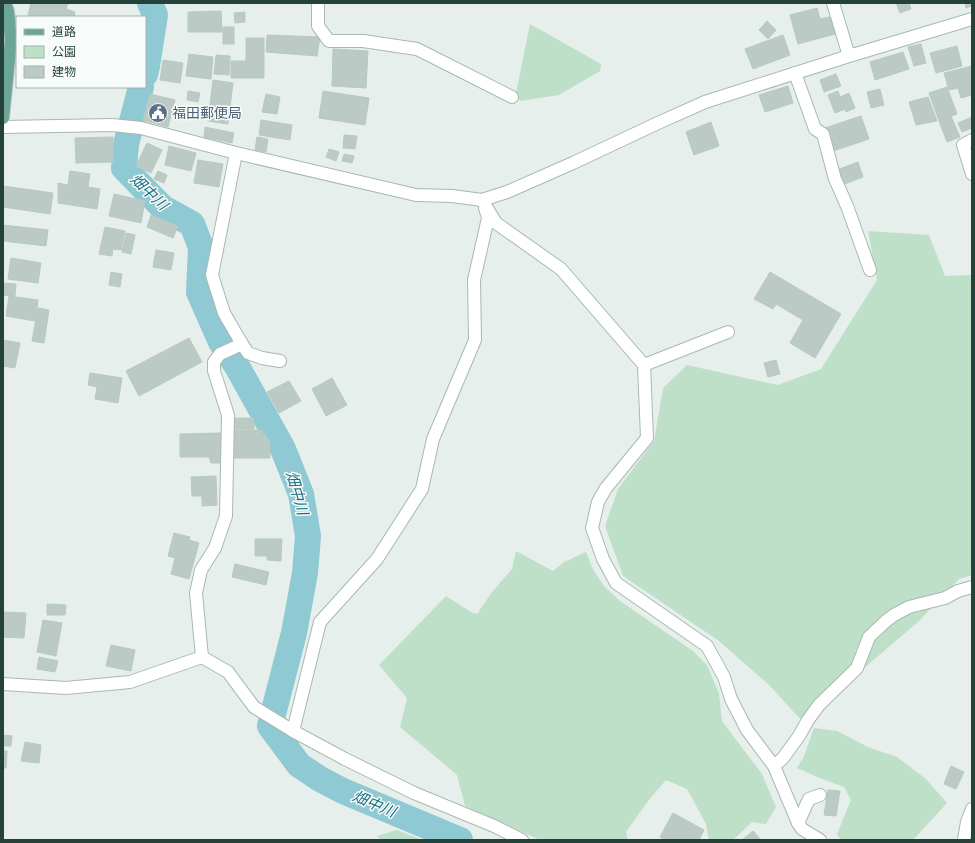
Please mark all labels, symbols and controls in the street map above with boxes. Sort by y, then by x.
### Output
legend [16,16,146,88]
text: 道路 [52,25,76,39]
text: 公園 [52,45,76,59]
text: 建物 [52,65,76,79]
public building icon: 福田郵便局 [147,102,169,124]
place label: 福田郵便局 [172,105,242,121]
water label: 畑中川 [126,170,173,215]
water label: 畑中川 [282,469,312,519]
water label: 畑中川 [350,787,400,822]

